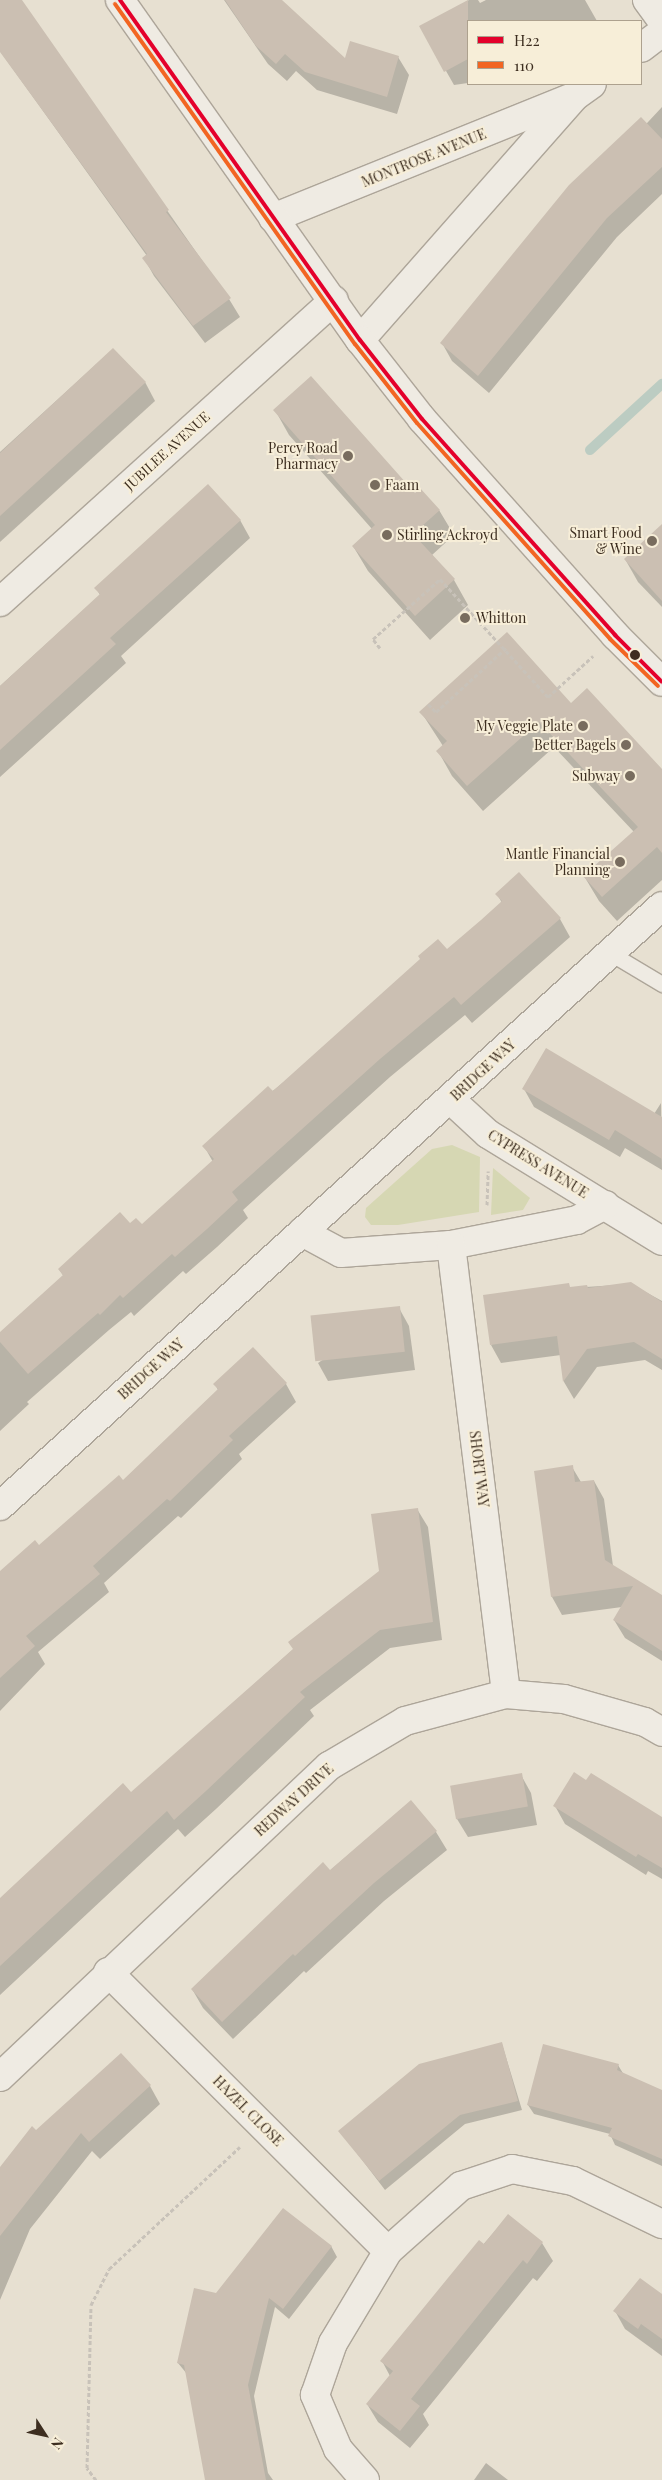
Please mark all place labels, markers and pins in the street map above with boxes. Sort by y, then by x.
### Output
place label: Percy Road Pharmacy [268,440,338,472]
marker: Percy Road Pharmacy [342,450,354,462]
place label: Faam [385,477,419,493]
marker: Faam [369,479,381,491]
place label: Smart Food & Wine [569,525,642,558]
place label: Stirling Ackroyd [397,527,499,543]
marker: Stirling Ackroyd [381,529,393,541]
marker: Smart Food & Wine [646,535,658,547]
place label: Whitton [476,610,526,626]
marker: Whitton [458,611,472,625]
unlabelled marker [630,650,640,660]
place label: My Veggie Plate [475,718,573,734]
marker: My Veggie Plate [577,720,589,732]
place label: Better Bagels [534,737,616,753]
marker: Better Bagels [620,739,632,751]
place label: Subway [572,768,620,784]
marker: Subway [624,770,636,782]
place label: Mantle Financial Planning [506,846,610,879]
marker: Mantle Financial Planning [614,856,626,868]

